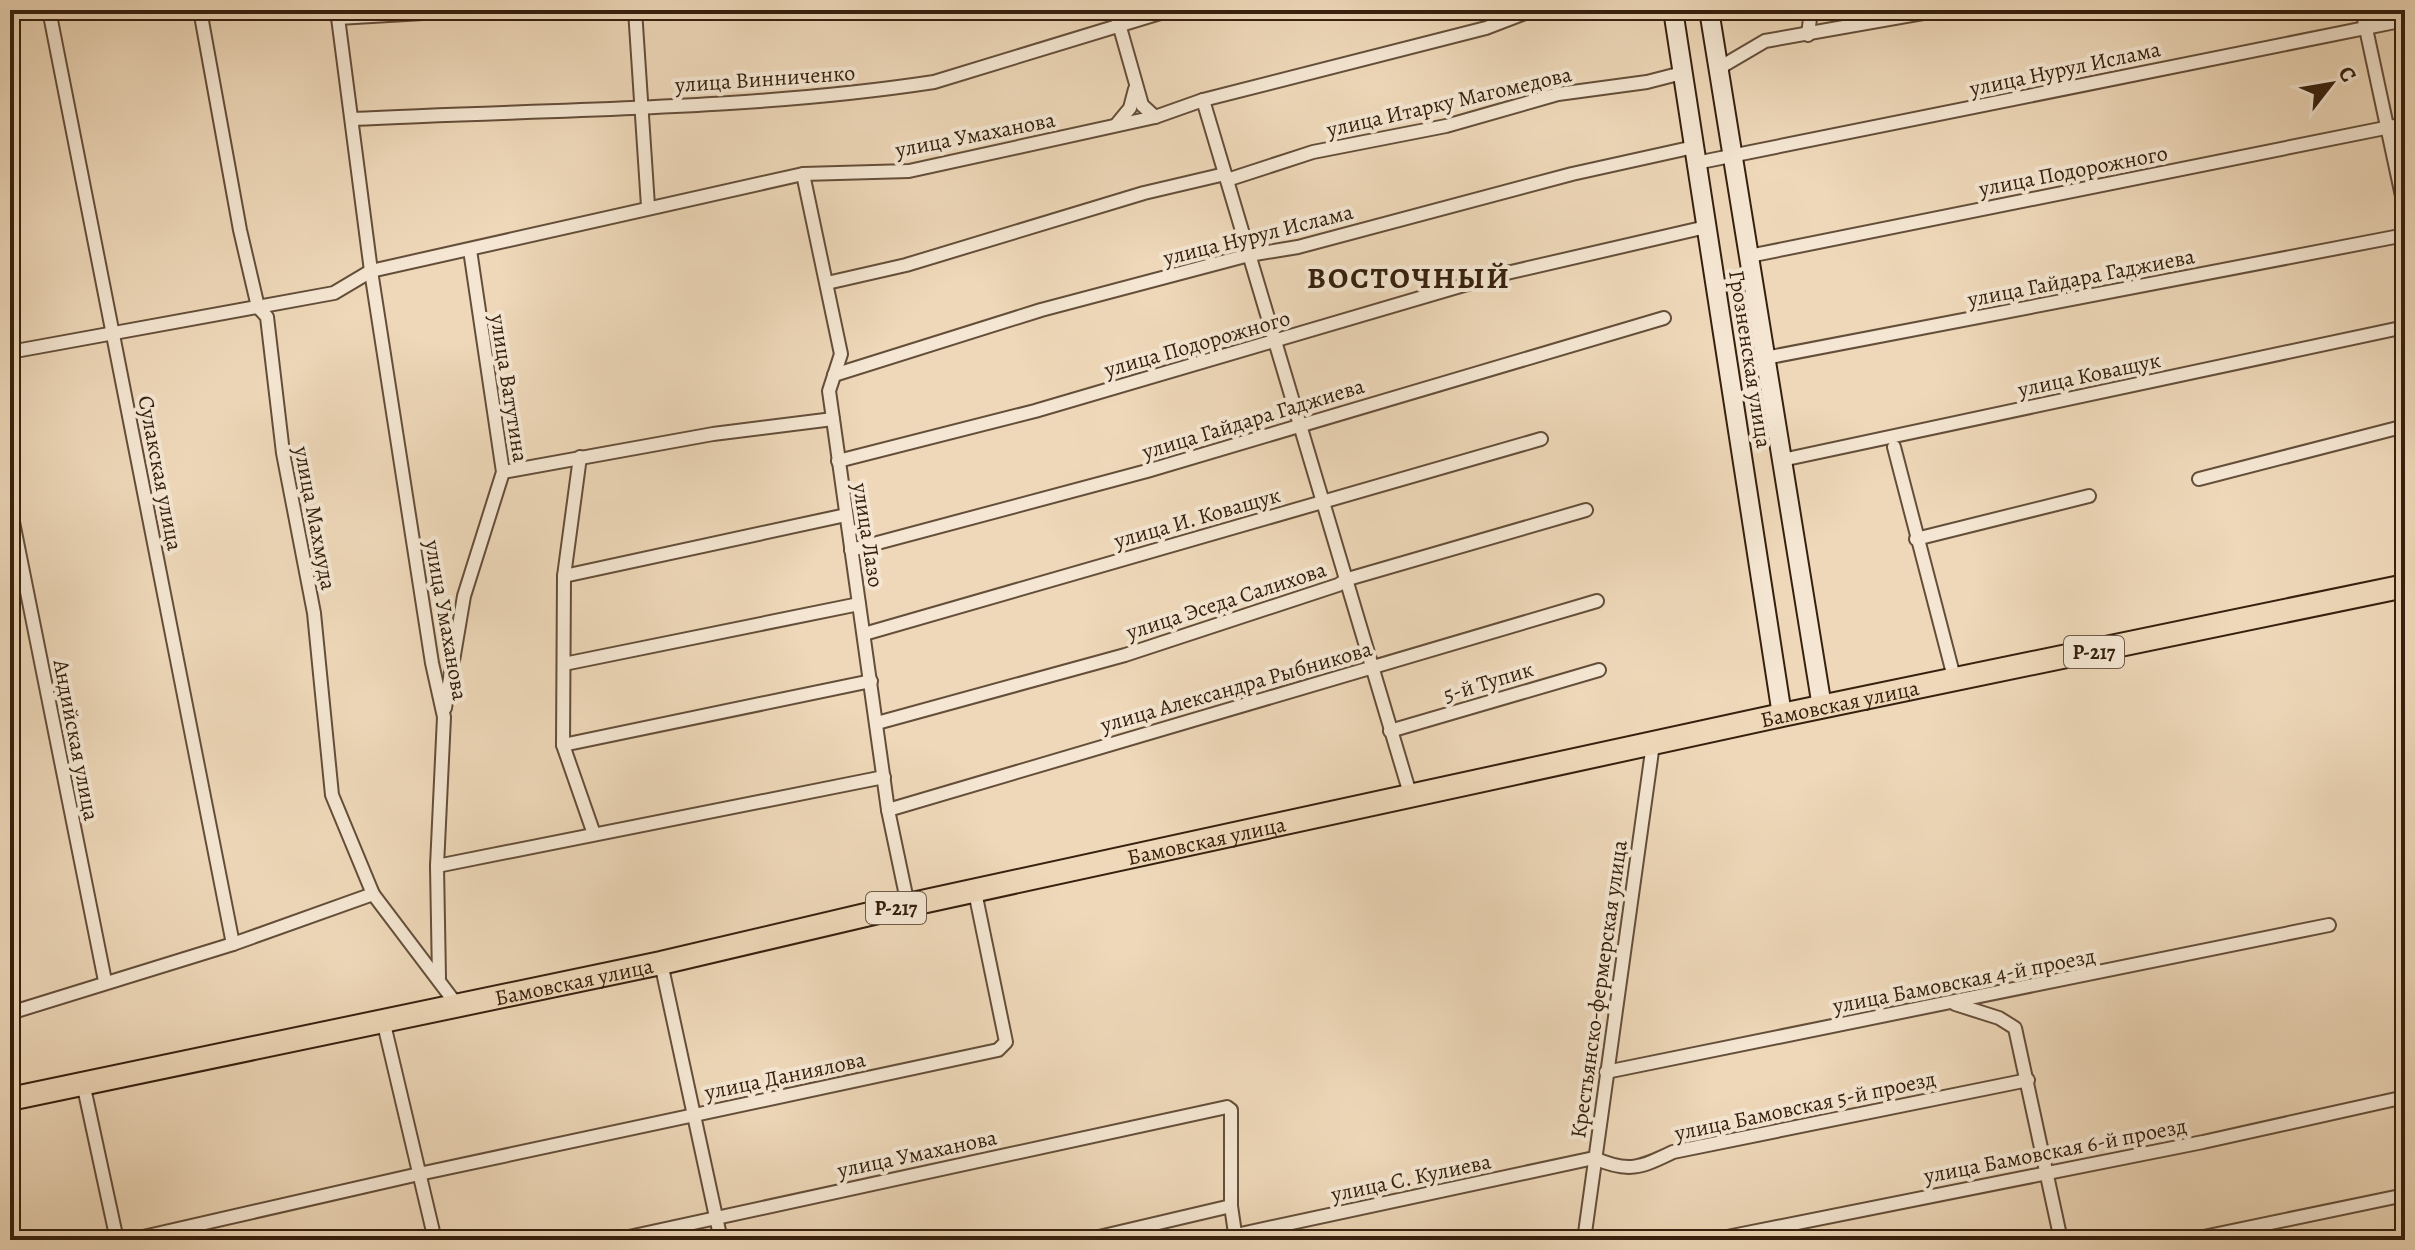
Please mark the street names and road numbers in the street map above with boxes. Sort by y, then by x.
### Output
street label: улица Нурул Ислама [1966,34,2164,104]
street label: улица Винниченко [673,58,856,100]
street label: улица Итарку Магомедова [1323,59,1575,145]
street label: улица Умаханова [892,105,1059,165]
street label: улица Подорожного [1975,138,2170,204]
street label: улица Нурул Ислама [1159,197,1357,273]
street label: улица Гайдара Гаджиева [1964,241,2198,315]
street label: Грозненская улица [1721,268,1779,451]
street label: улица Подорожного [1100,303,1294,385]
street label: улица Ватутина [482,311,536,465]
street label: улица Коващук [2014,345,2163,405]
street label: улица Гайдара Гаджиева [1138,371,1369,467]
street label: Сулакская улица [130,393,190,554]
street label: улица Махмуда [286,443,344,593]
street label: улица Лазо [845,480,891,589]
street label: улица И. Коващук [1110,480,1284,556]
street label: улица Умаханова [417,537,475,704]
street label: улица Эседа Салихова [1122,554,1331,648]
street label: улица Александра Рыбникова [1096,634,1376,740]
road number: Р-217 [2064,636,2124,668]
street label: 5-й Тупик [1440,654,1537,710]
street label: Андийская улица [45,656,107,824]
street label: Бамовская улица [1758,673,1923,735]
street label: Бамовская улица [1124,809,1289,873]
street label: Крестьянско-фермерская улица [1563,837,1635,1140]
road number: Р-217 [866,892,926,924]
street label: улица Бамовская 4-й проезд [1829,941,2098,1021]
street label: Бамовская улица [492,951,657,1013]
street label: улица Даниялова [701,1044,869,1108]
street label: улица Бамовская 5-й проезд [1671,1064,1939,1149]
street label: улица Бамовская 6-й проезд [1920,1111,2189,1191]
street label: улица Умаханова [834,1122,1001,1186]
street label: улица С. Кулиева [1328,1146,1495,1210]

